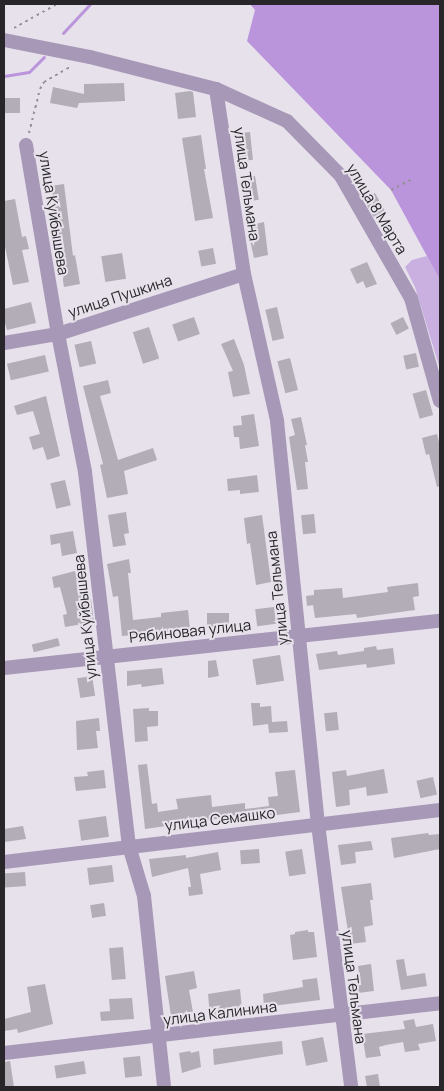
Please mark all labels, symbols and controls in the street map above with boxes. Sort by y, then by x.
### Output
street label: улица Тельмана [230,126,264,242]
street label: улица Куйбышева [35,150,73,276]
street label: улица 8 Марта [343,160,411,258]
street label: улица Пушкина [66,271,174,321]
street label: улица Тельмана [262,530,292,646]
street label: улица Куйбышева [69,554,101,680]
street label: Рябиновая улица [128,616,252,646]
street label: улица Семашко [164,803,276,835]
street label: улица Тельмана [338,929,370,1045]
street label: улица Калинина [162,997,278,1029]

